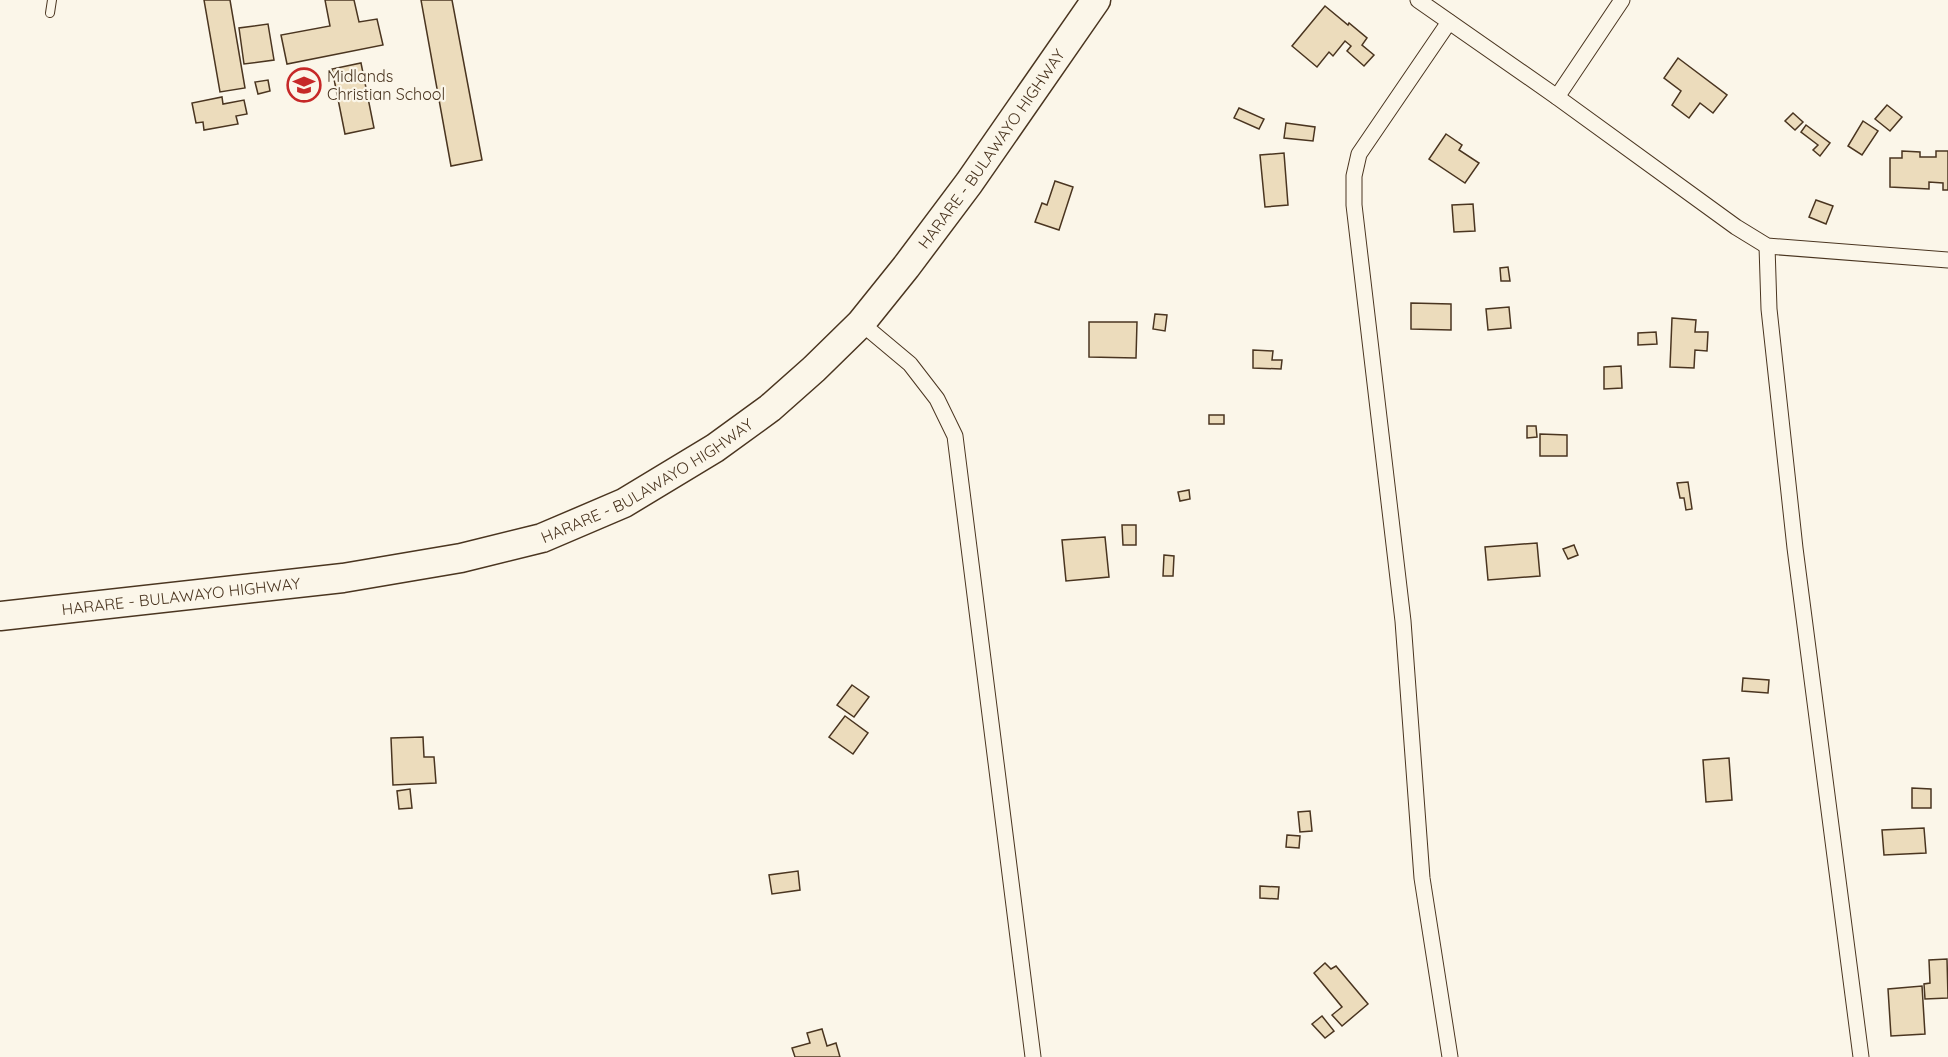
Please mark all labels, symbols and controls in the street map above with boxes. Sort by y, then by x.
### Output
street label: HARARE - BULAWAYO HIGHWAY [914,45,1069,252]
place label: Midlands Christian School [327,66,445,104]
school or university icon: Midlands Christian School [286,67,322,103]
street label: HARARE - BULAWAYO HIGHWAY [538,414,757,547]
street label: HARARE - BULAWAYO HIGHWAY [60,573,301,619]

